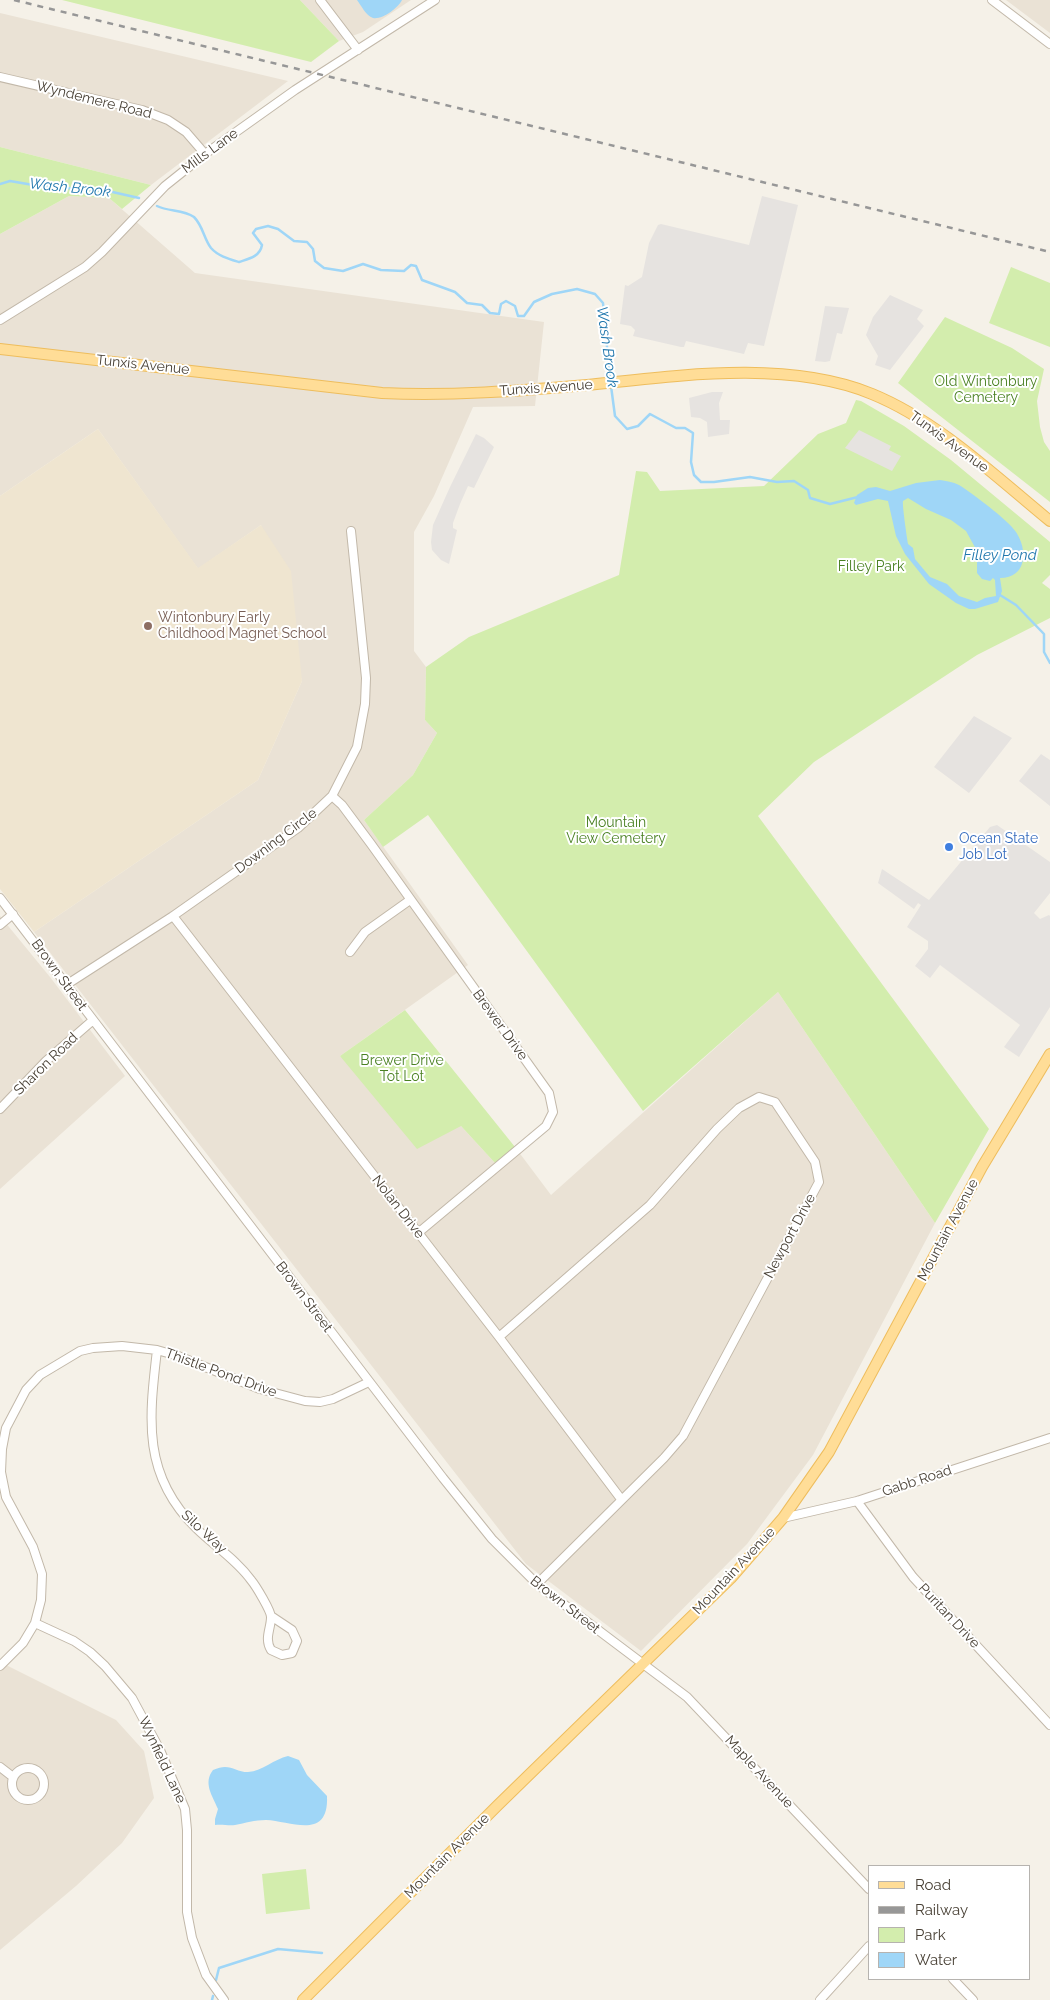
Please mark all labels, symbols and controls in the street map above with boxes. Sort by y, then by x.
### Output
street label: Wyndemere Road [35,78,153,122]
street label: Mills Lane [179,125,241,177]
water label: Wash Brook [28,175,112,201]
water label: Wash Brook [592,305,622,389]
street label: Tunxis Avenue [96,352,190,378]
park label: Old Wintonbury Cemetery [935,374,1037,407]
street label: Tunxis Avenue [499,376,593,400]
street label: Tunxis Avenue [906,408,992,476]
water label: Filley Pond [963,546,1037,564]
park label: Filley Park [838,559,904,575]
place label: Wintonbury Early Childhood Magnet School [158,610,326,642]
marker: Wintonbury Early Childhood Magnet School [142,620,154,632]
street label: Downing Circle [232,805,320,877]
park label: Mountain View Cemetery [566,815,666,848]
place label: Ocean State Job Lot [959,831,1038,864]
marker: Ocean State Job Lot [943,841,955,853]
street label: Brown Street [28,936,90,1014]
street label: Brewer Drive [469,986,531,1064]
street label: Sharon Road [10,1029,82,1099]
park label: Brewer Drive Tot Lot [360,1053,444,1086]
street label: Nolan Drive [368,1172,428,1242]
street label: Mountain Avenue [914,1176,982,1284]
street label: Newport Drive [761,1191,819,1281]
street label: Brown Street [272,1258,336,1336]
street label: Thistle Pond Drive [163,1345,279,1401]
street label: Gabb Road [880,1462,954,1500]
street label: Silo Way [178,1507,230,1557]
street label: Mountain Avenue [689,1524,779,1618]
street label: Brown Street [527,1573,603,1637]
street label: Puritan Drive [915,1580,983,1652]
street label: Wynfield Lane [135,1714,189,1806]
street label: Maple Avenue [721,1732,797,1812]
street label: Mountain Avenue [401,1810,493,1902]
legend [868,1865,1030,1980]
text: Road [915,1876,951,1894]
text: Railway [915,1901,968,1919]
text: Park [915,1926,946,1944]
text: Water [915,1951,957,1969]

